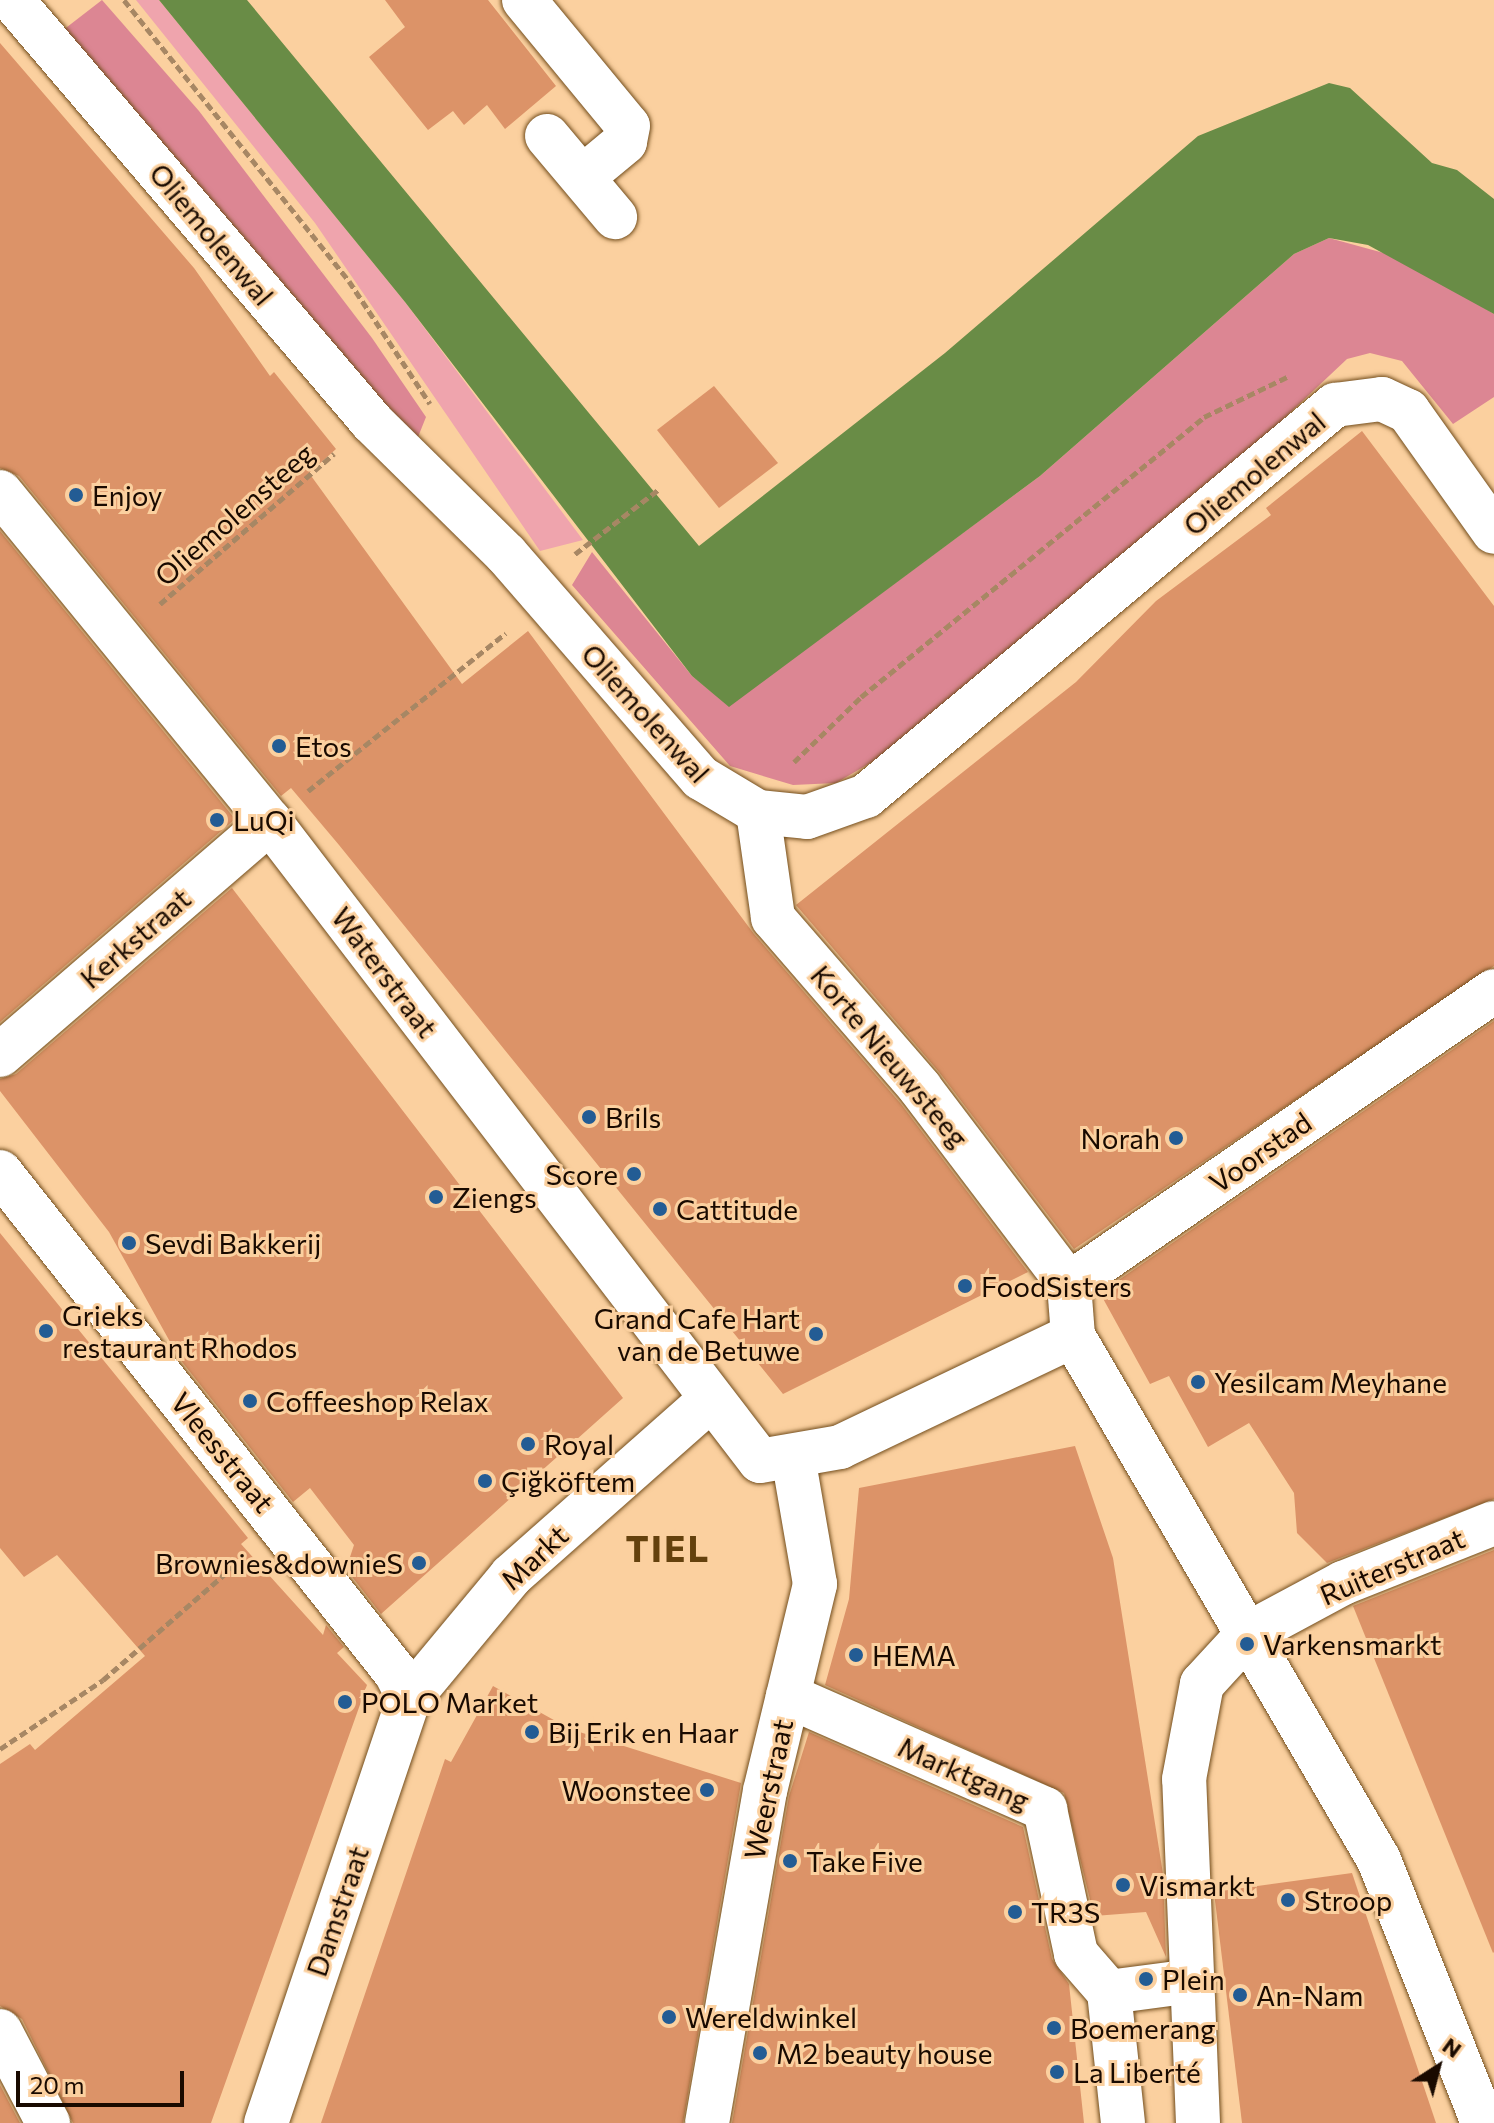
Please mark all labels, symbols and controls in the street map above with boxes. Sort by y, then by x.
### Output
street label: Oliemolenwal [143,156,281,312]
street label: Oliemolenwal [1176,404,1332,542]
street label: Oliemolensteeg [148,436,320,592]
place label: Enjoy [92,478,163,512]
marker: Enjoy [67,486,85,504]
street label: Oliemolenwal [575,637,717,789]
place label: Etos [295,729,352,763]
marker: Etos [270,737,288,755]
place label: LuQi [233,803,295,837]
marker: LuQi [208,811,226,829]
street label: Kerkstraat [73,881,197,995]
street label: Waterstraat [325,900,445,1044]
street label: Korte Nieuwsteeg [804,958,976,1154]
place label: Brils [605,1100,661,1134]
street label: Voorstad [1203,1105,1317,1199]
marker: Brils [580,1108,598,1126]
place label: Norah [1081,1121,1160,1155]
marker: Norah [1167,1129,1185,1147]
place label: Score [546,1157,618,1191]
marker: Score [625,1165,643,1183]
place label: Ziengs [452,1180,537,1214]
marker: Ziengs [427,1188,445,1206]
place label: Cattitude [676,1192,798,1226]
marker: Cattitude [651,1200,669,1218]
place label: Sevdi Bakkerij [145,1226,321,1260]
marker: Sevdi Bakkerij [120,1234,138,1252]
place label: FoodSisters [981,1269,1132,1303]
marker: FoodSisters [956,1277,974,1295]
place label: Grieks restaurant Rhodos [62,1298,297,1364]
place label: Grand Cafe Hart van de Betuwe [594,1301,800,1367]
marker: Grieks restaurant Rhodos [37,1322,55,1340]
marker: Grand Cafe Hart van de Betuwe [807,1325,825,1343]
place label: Yesilcam Meyhane [1214,1365,1447,1399]
marker: Yesilcam Meyhane [1189,1373,1207,1391]
place label: Coffeeshop Relax [266,1384,489,1418]
street label: Vleesstraat [165,1385,281,1519]
marker: Coffeeshop Relax [241,1392,259,1410]
place label: Royal [544,1427,614,1461]
marker: Royal [519,1435,537,1453]
place label: Çiğköftem [501,1464,635,1498]
marker: Çiğköftem [476,1472,494,1490]
street label: Markt [494,1518,574,1596]
street label: Ruiterstraat [1315,1520,1469,1612]
district label: TIEL [626,1526,710,1570]
place label: Brownies&downieS [155,1546,403,1580]
marker: Brownies&downieS [410,1554,428,1572]
place label: Varkensmarkt [1263,1627,1442,1661]
marker: Varkensmarkt [1238,1635,1256,1653]
place label: HEMA [872,1638,956,1672]
marker: HEMA [847,1646,865,1664]
place label: POLO Market [361,1685,538,1719]
marker: POLO Market [336,1693,354,1711]
place label: Bij Erik en Haar [548,1715,739,1749]
street label: Weerstraat [737,1716,799,1862]
marker: Bij Erik en Haar [523,1723,541,1741]
street label: Marktgang [893,1729,1035,1817]
place label: Woonstee [561,1773,691,1807]
marker: Woonstee [698,1781,716,1799]
street label: Damstraat [299,1841,375,1981]
place label: Take Five [806,1844,923,1878]
marker: Take Five [781,1852,799,1870]
place label: Vismarkt [1139,1868,1255,1902]
marker: Vismarkt [1114,1876,1132,1894]
place label: Stroop [1304,1883,1392,1917]
marker: Stroop [1279,1891,1297,1909]
place label: TR3S [1031,1895,1100,1929]
marker: TR3S [1006,1903,1024,1921]
place label: Plein [1162,1962,1225,1996]
marker: Plein [1137,1970,1155,1988]
place label: An-Nam [1256,1978,1363,2012]
marker: An-Nam [1231,1986,1249,2004]
place label: Wereldwinkel [685,2000,857,2034]
marker: Wereldwinkel [660,2008,678,2026]
place label: Boemerang [1070,2011,1216,2045]
marker: Boemerang [1045,2019,1063,2037]
north arrow [1398,2027,1478,2107]
text: N [1438,2031,1467,2063]
place label: M2 beauty house [776,2036,993,2070]
marker: M2 beauty house [751,2044,769,2062]
scale bar [20,2055,188,2105]
place label: La Liberté [1073,2055,1201,2089]
marker: La Liberté [1048,2063,1066,2081]
text: 20 m [30,2070,84,2099]

